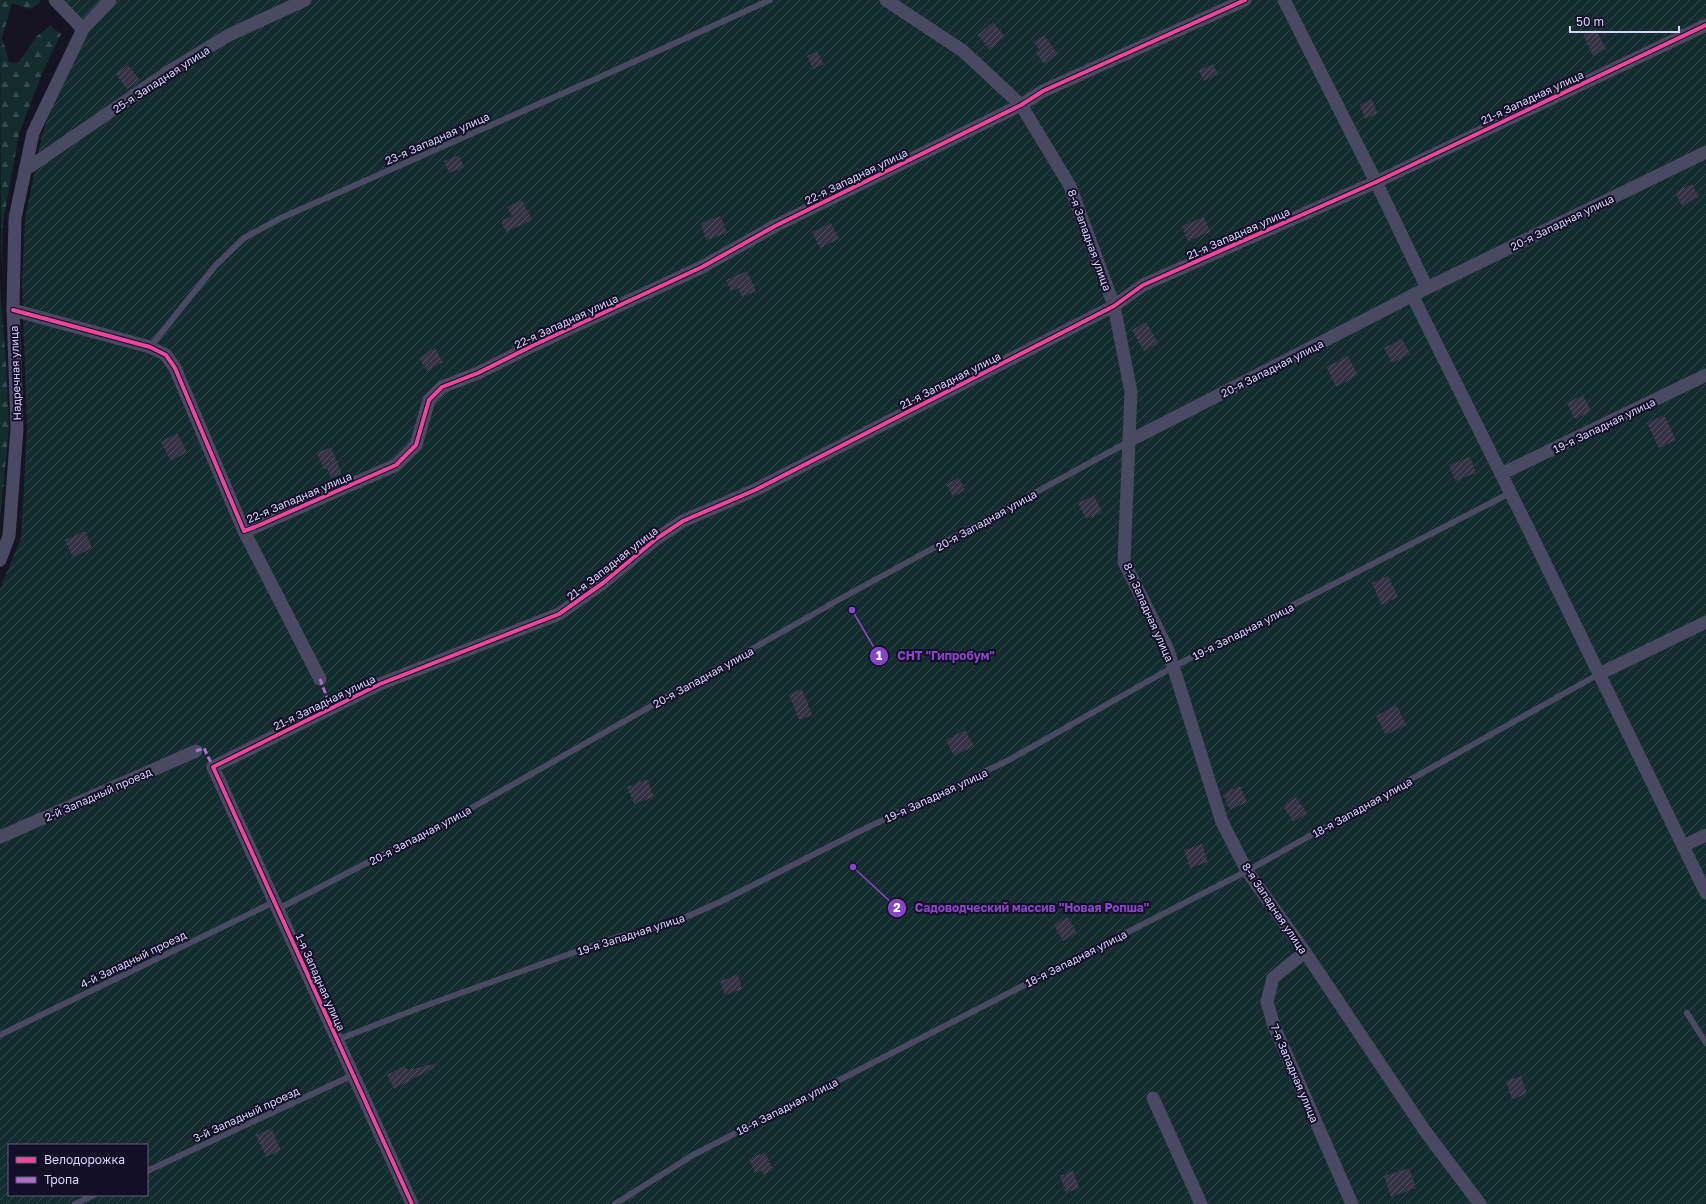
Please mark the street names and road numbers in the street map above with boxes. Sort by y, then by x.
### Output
street label: 25-я Западная улица [110,43,212,115]
street label: 21-я Западная улица [1479,67,1585,127]
street label: 23-я Западная улица [383,109,491,167]
street label: 22-я Западная улица [802,145,910,207]
street label: 8-я Западная улица [1066,188,1114,292]
street label: 20-я Западная улица [1508,191,1616,253]
street label: 21-я Западная улица [1184,204,1292,262]
street label: 22-я Западная улица [512,291,620,351]
street label: Надречная улица [7,325,23,421]
street label: 20-я Западная улица [1219,336,1325,400]
street label: 21-я Западная улица [897,349,1003,411]
street label: 19-я Западная улица [1551,395,1657,455]
street label: 22-я Западная улица [245,469,353,525]
street label: 20-я Западная улица [933,487,1039,553]
street label: 21-я Западная улица [564,523,660,603]
street label: 8-я Западная улица [1121,561,1177,663]
street label: 19-я Западная улица [1190,600,1296,662]
street label: 20-я Западная улица [650,644,756,710]
street label: 21-я Западная улица [271,672,377,732]
street label: 2-й Западный проезд [42,764,154,823]
street label: 19-я Западная улица [882,765,990,825]
street label: 18-я Западная улица [1310,774,1414,840]
street label: 20-я Западная улица [367,803,473,867]
street label: 8-я Западная улица [1240,860,1310,956]
street label: 19-я Западная улица [576,910,686,958]
street label: 18-я Западная улица [1023,927,1129,989]
street label: 4-й Западный проезд [78,928,188,990]
street label: 1-я Западная улица [294,931,348,1033]
street label: 7-я Западная улица [1268,1022,1322,1124]
street label: 18-я Западная улица [734,1075,840,1137]
street label: 3-й Западный проезд [191,1084,302,1144]

